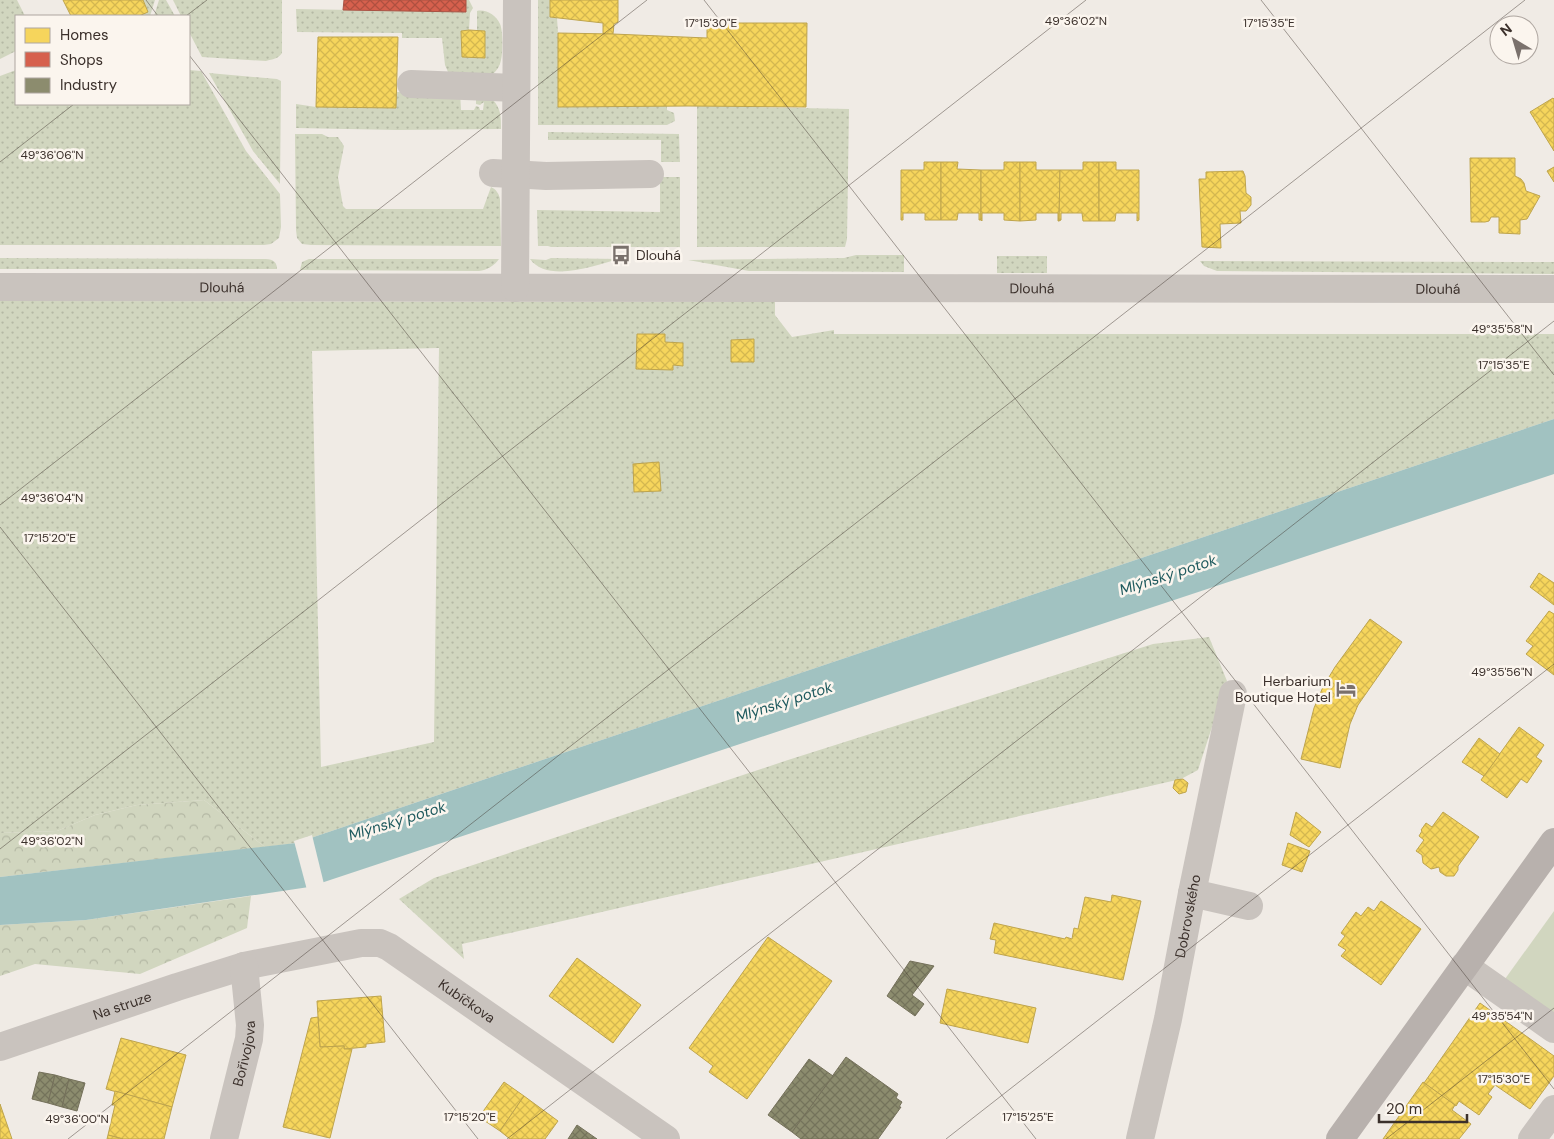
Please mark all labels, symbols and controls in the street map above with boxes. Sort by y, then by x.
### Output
text: 49°36'02"N [1045,13,1107,29]
legend [15,15,190,105]
text: 17°15'30"E [685,15,738,31]
text: 17°15'35"E [1243,15,1295,31]
north arrow [1489,15,1539,65]
text: N [1496,20,1516,40]
text: Homes [60,25,109,45]
text: Shops [60,50,103,70]
text: Industry [60,75,118,95]
text: 49°36'06"N [20,147,84,163]
bus stop icon: Dlouhá [610,244,632,266]
place label: Dlouhá [636,246,681,264]
street label: Dlouhá [200,278,244,296]
street label: Dlouhá [1010,279,1054,297]
street label: Dlouhá [1416,280,1460,298]
text: 49°35'58"N [1471,321,1533,337]
text: 17°15'35"E [1478,357,1530,373]
text: 49°36'04"N [21,490,83,506]
text: 17°15'20"E [24,530,76,546]
water label: Mlýnský potok [1117,550,1219,600]
text: 49°35'56"N [1471,664,1533,680]
place label: Herbarium Boutique Hotel [1235,672,1331,706]
water label: Mlýnský potok [733,677,835,727]
hotel icon: Herbarium Boutique Hotel [1335,678,1357,700]
water label: Mlýnský potok [346,797,449,845]
text: 49°36'02"N [21,833,83,849]
street label: Dobrovského [1171,873,1205,959]
street label: Kubíčkova [435,975,499,1027]
street label: Na struze [90,987,154,1024]
text: 49°35'54"N [1471,1008,1533,1024]
street label: Bořivojova [229,1020,259,1088]
text: 17°15'30"E [1478,1071,1531,1087]
scale bar [1379,1092,1466,1124]
text: 20 m [1386,1099,1422,1119]
text: 17°15'20"E [444,1109,496,1125]
text: 17°15'25"E [1002,1109,1054,1125]
text: 49°36'00"N [45,1111,109,1127]

